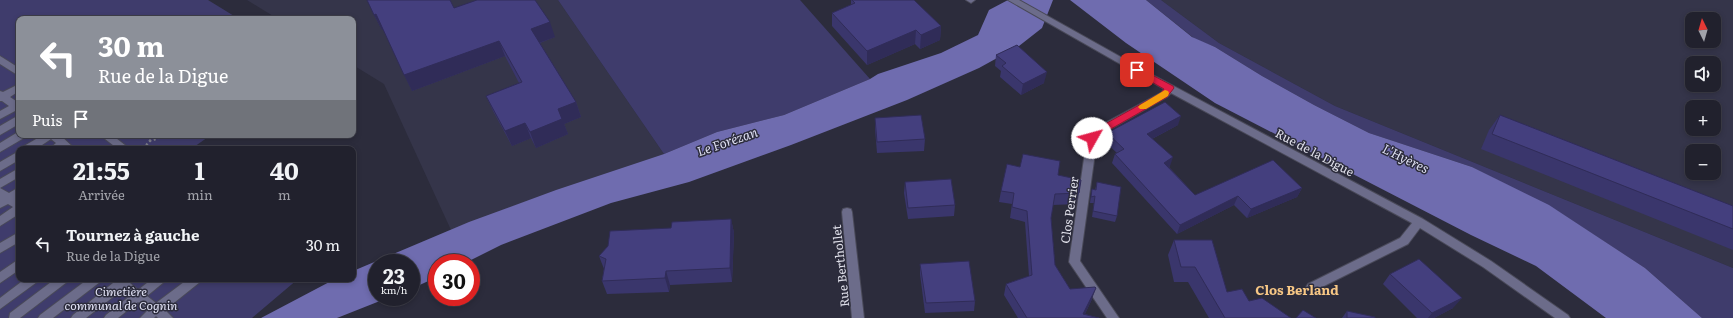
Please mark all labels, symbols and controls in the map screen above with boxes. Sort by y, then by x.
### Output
north arrow [1685,12,1721,48]
map controls [1685,12,1721,180]
text: 30 m [98,24,164,66]
icon: left [32,32,84,84]
pin [1120,53,1154,87]
button: sound [1685,56,1721,92]
icon: arrive [1126,59,1148,81]
text: Rue de la Digue [98,62,228,89]
button: + [1685,100,1721,136]
text: Puis [32,108,62,131]
icon: arrive [70,108,92,130]
position arrow [1071,117,1113,159]
water label: Le Forézan [694,122,760,160]
street label: Rue de la Digue [1272,124,1358,180]
water label: L'Hyères [1380,139,1433,178]
button: − [1685,144,1721,180]
text: 21:55 [73,152,130,187]
text: 1 [195,152,205,187]
text: 40 [270,152,299,187]
street label: Clos Perrier [1055,175,1083,245]
text: Arrivée [78,185,125,204]
text: min [187,185,213,204]
text: m [278,185,291,204]
text: Tournez à gauche [66,223,199,246]
street label: Rue Berthollet [827,224,853,308]
icon: left [32,233,54,255]
text: 30 m [306,233,340,256]
text: Rue de la Digue [66,246,160,265]
speed limit sign: 30 [428,254,480,306]
text: 23 [383,260,405,290]
district label: Clos Berland [1255,280,1339,299]
park label: Cimetière communal de Cognin [65,282,177,314]
text: km/h [381,282,407,297]

